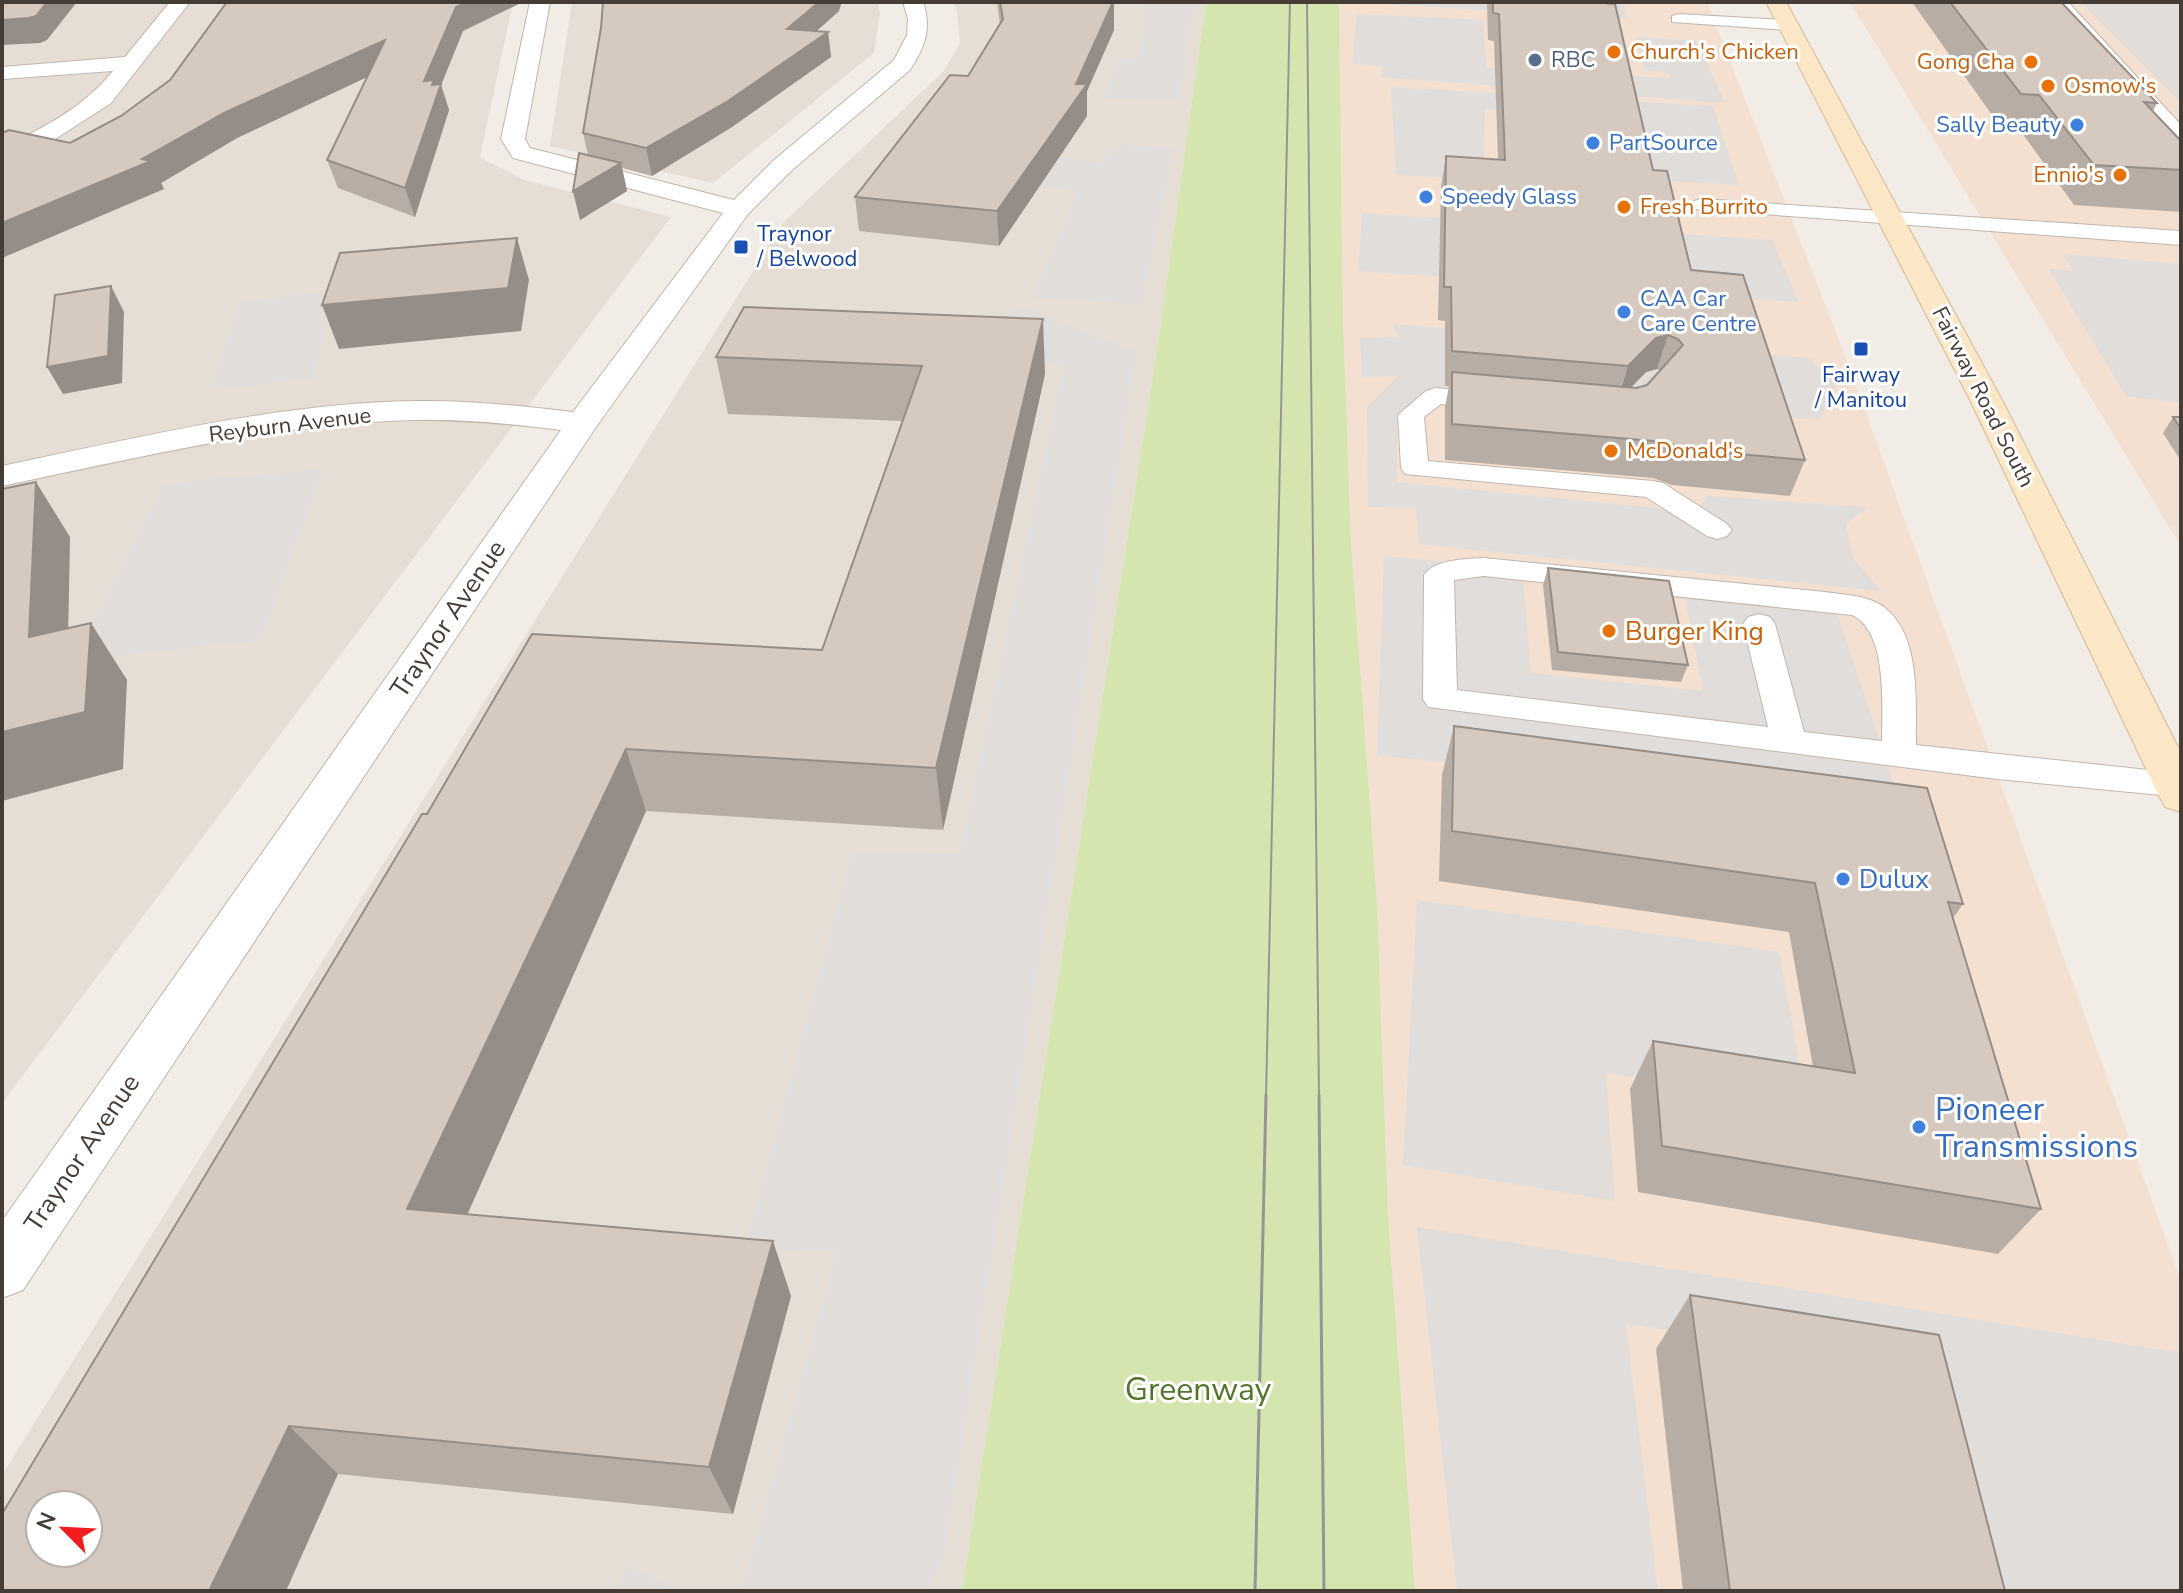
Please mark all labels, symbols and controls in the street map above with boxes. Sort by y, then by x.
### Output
place label: Church's Chicken [1630,37,1799,67]
marker: Church's Chicken [1605,43,1623,61]
place label: RBC [1551,45,1595,75]
place label: Gong Cha [1917,47,2015,77]
marker: RBC [1526,51,1544,69]
marker: Gong Cha [2022,53,2040,71]
place label: Osmow's [2064,71,2156,101]
marker: Osmow's [2039,77,2057,95]
place label: Sally Beauty [1936,110,2062,140]
marker: Sally Beauty [2068,116,2086,134]
place label: PartSource [1609,128,1718,158]
marker: PartSource [1584,134,1602,152]
place label: Ennio's [2033,160,2104,190]
marker: Ennio's [2111,166,2129,184]
place label: Speedy Glass [1442,182,1577,212]
marker: Speedy Glass [1417,188,1435,206]
place label: Fresh Burrito [1640,192,1768,222]
marker: Fresh Burrito [1615,198,1633,216]
place label: Traynor / Belwood [756,219,857,274]
marker: Traynor / Belwood [732,238,750,256]
place label: CAA Car Care Centre [1640,284,1757,339]
street label: Fairway Road South [1924,302,2042,492]
marker: CAA Car Care Centre [1615,303,1633,321]
marker: Fairway / Manitou [1852,340,1870,358]
place label: Fairway / Manitou [1814,360,1907,415]
street label: Reyburn Avenue [207,400,373,450]
place label: McDonald's [1627,436,1743,466]
marker: McDonald's [1602,442,1620,460]
street label: Traynor Avenue [382,533,514,705]
place label: Burger King [1625,614,1764,649]
marker: Burger King [1600,622,1618,640]
place label: Dulux [1859,862,1929,897]
marker: Dulux [1834,870,1852,888]
street label: Traynor Avenue [16,1067,148,1239]
place label: Pioneer Transmissions [1935,1088,2138,1168]
marker: Pioneer Transmissions [1910,1118,1928,1136]
park label: Greenway [1125,1368,1272,1411]
north arrow [24,1489,104,1569]
text: N [30,1508,64,1535]

